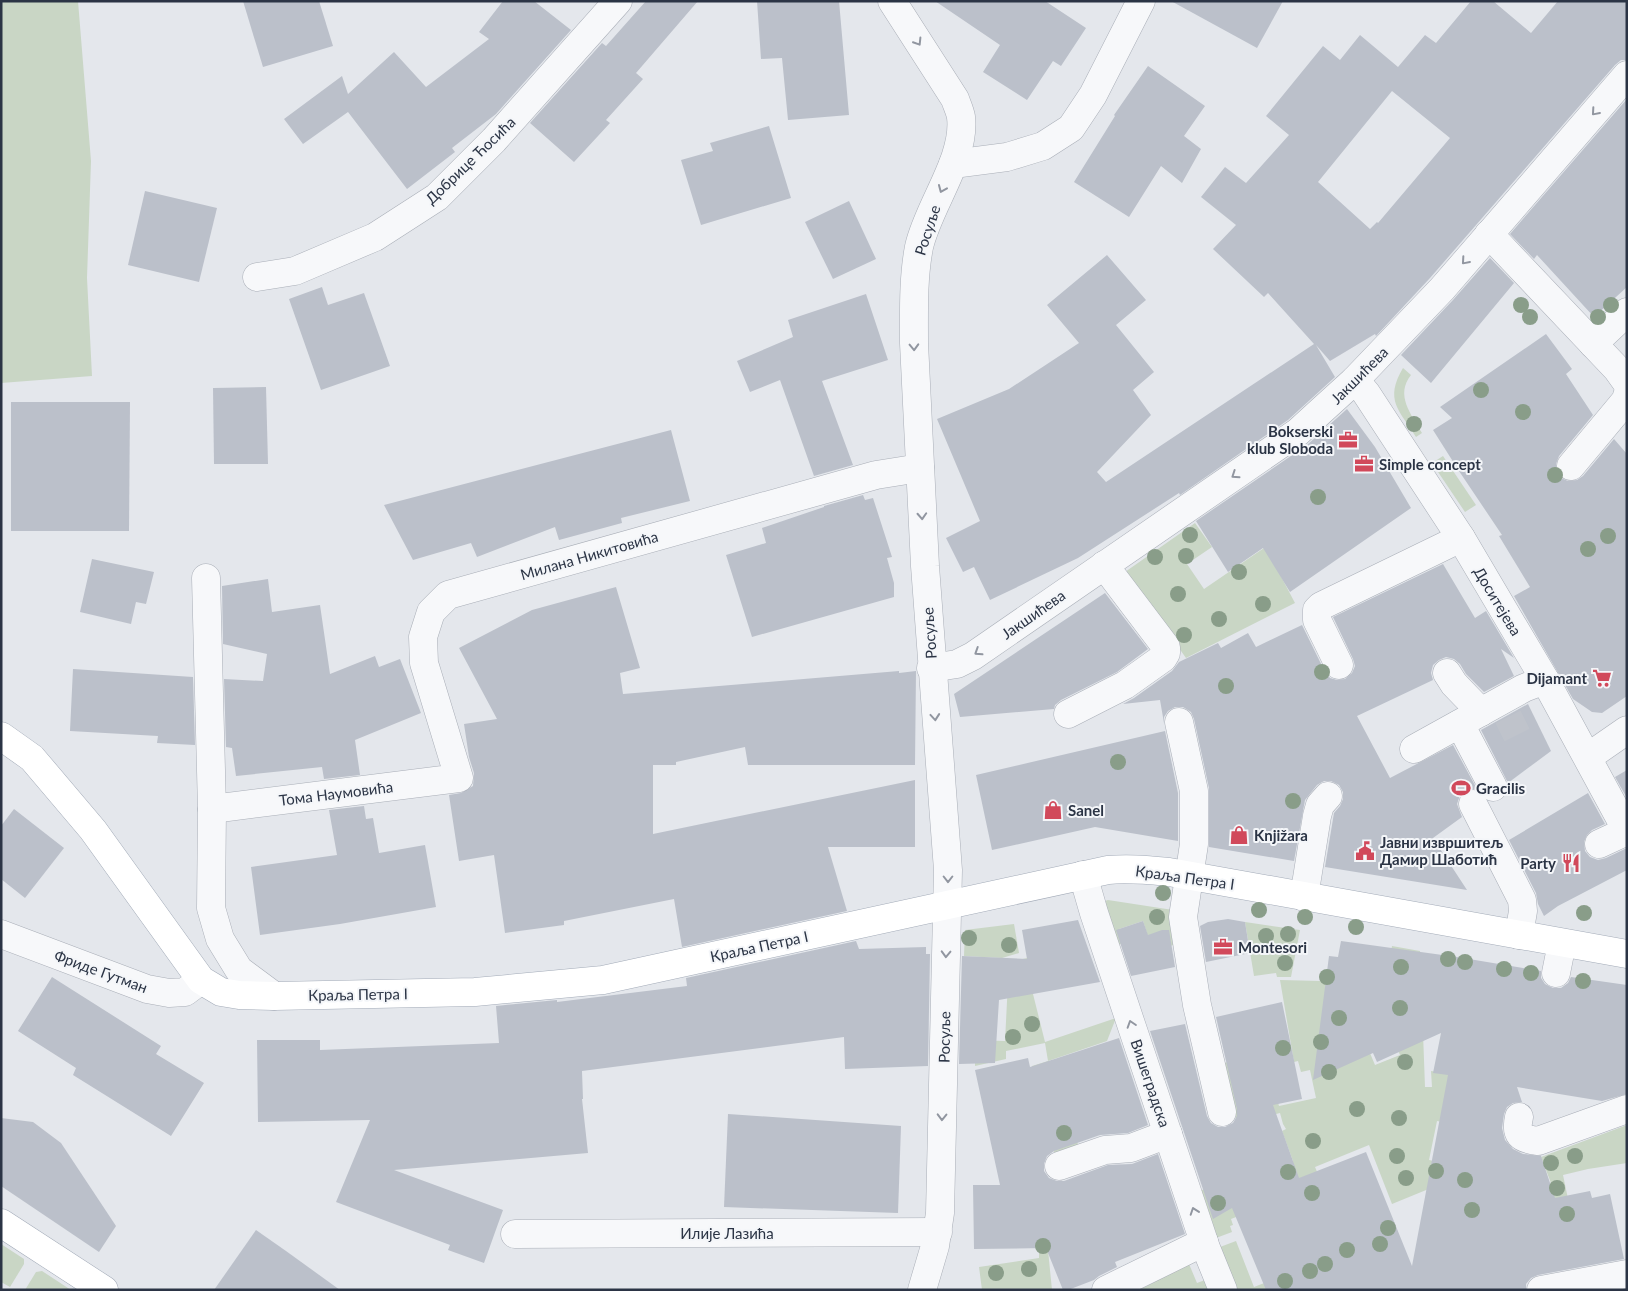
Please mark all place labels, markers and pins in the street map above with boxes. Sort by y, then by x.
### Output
place label: Bokserski klub Sloboda [1247,422,1333,457]
office icon: Bokserski klub Sloboda [1337,429,1359,451]
office icon: Simple concept [1353,453,1375,475]
place label: Simple concept [1379,455,1481,473]
supermarket icon: Dijamant [1591,667,1613,689]
place label: Dijamant [1526,669,1587,687]
sports icon: Gracilis [1450,777,1472,799]
place label: Gracilis [1476,779,1525,797]
shop icon: Sanel [1042,799,1064,821]
place label: Sanel [1068,801,1104,819]
shop icon: Knjižara [1228,824,1250,846]
place label: Knjižara [1254,826,1308,844]
place label: Јавни извршитељ Дамир Шаботић [1380,833,1504,868]
public building icon: Јавни извршитељ Дамир Шаботић [1354,840,1376,862]
restaurant icon: Party [1560,852,1582,874]
place label: Party [1520,854,1556,872]
office icon: Montesori [1212,936,1234,958]
place label: Montesori [1238,938,1307,956]

